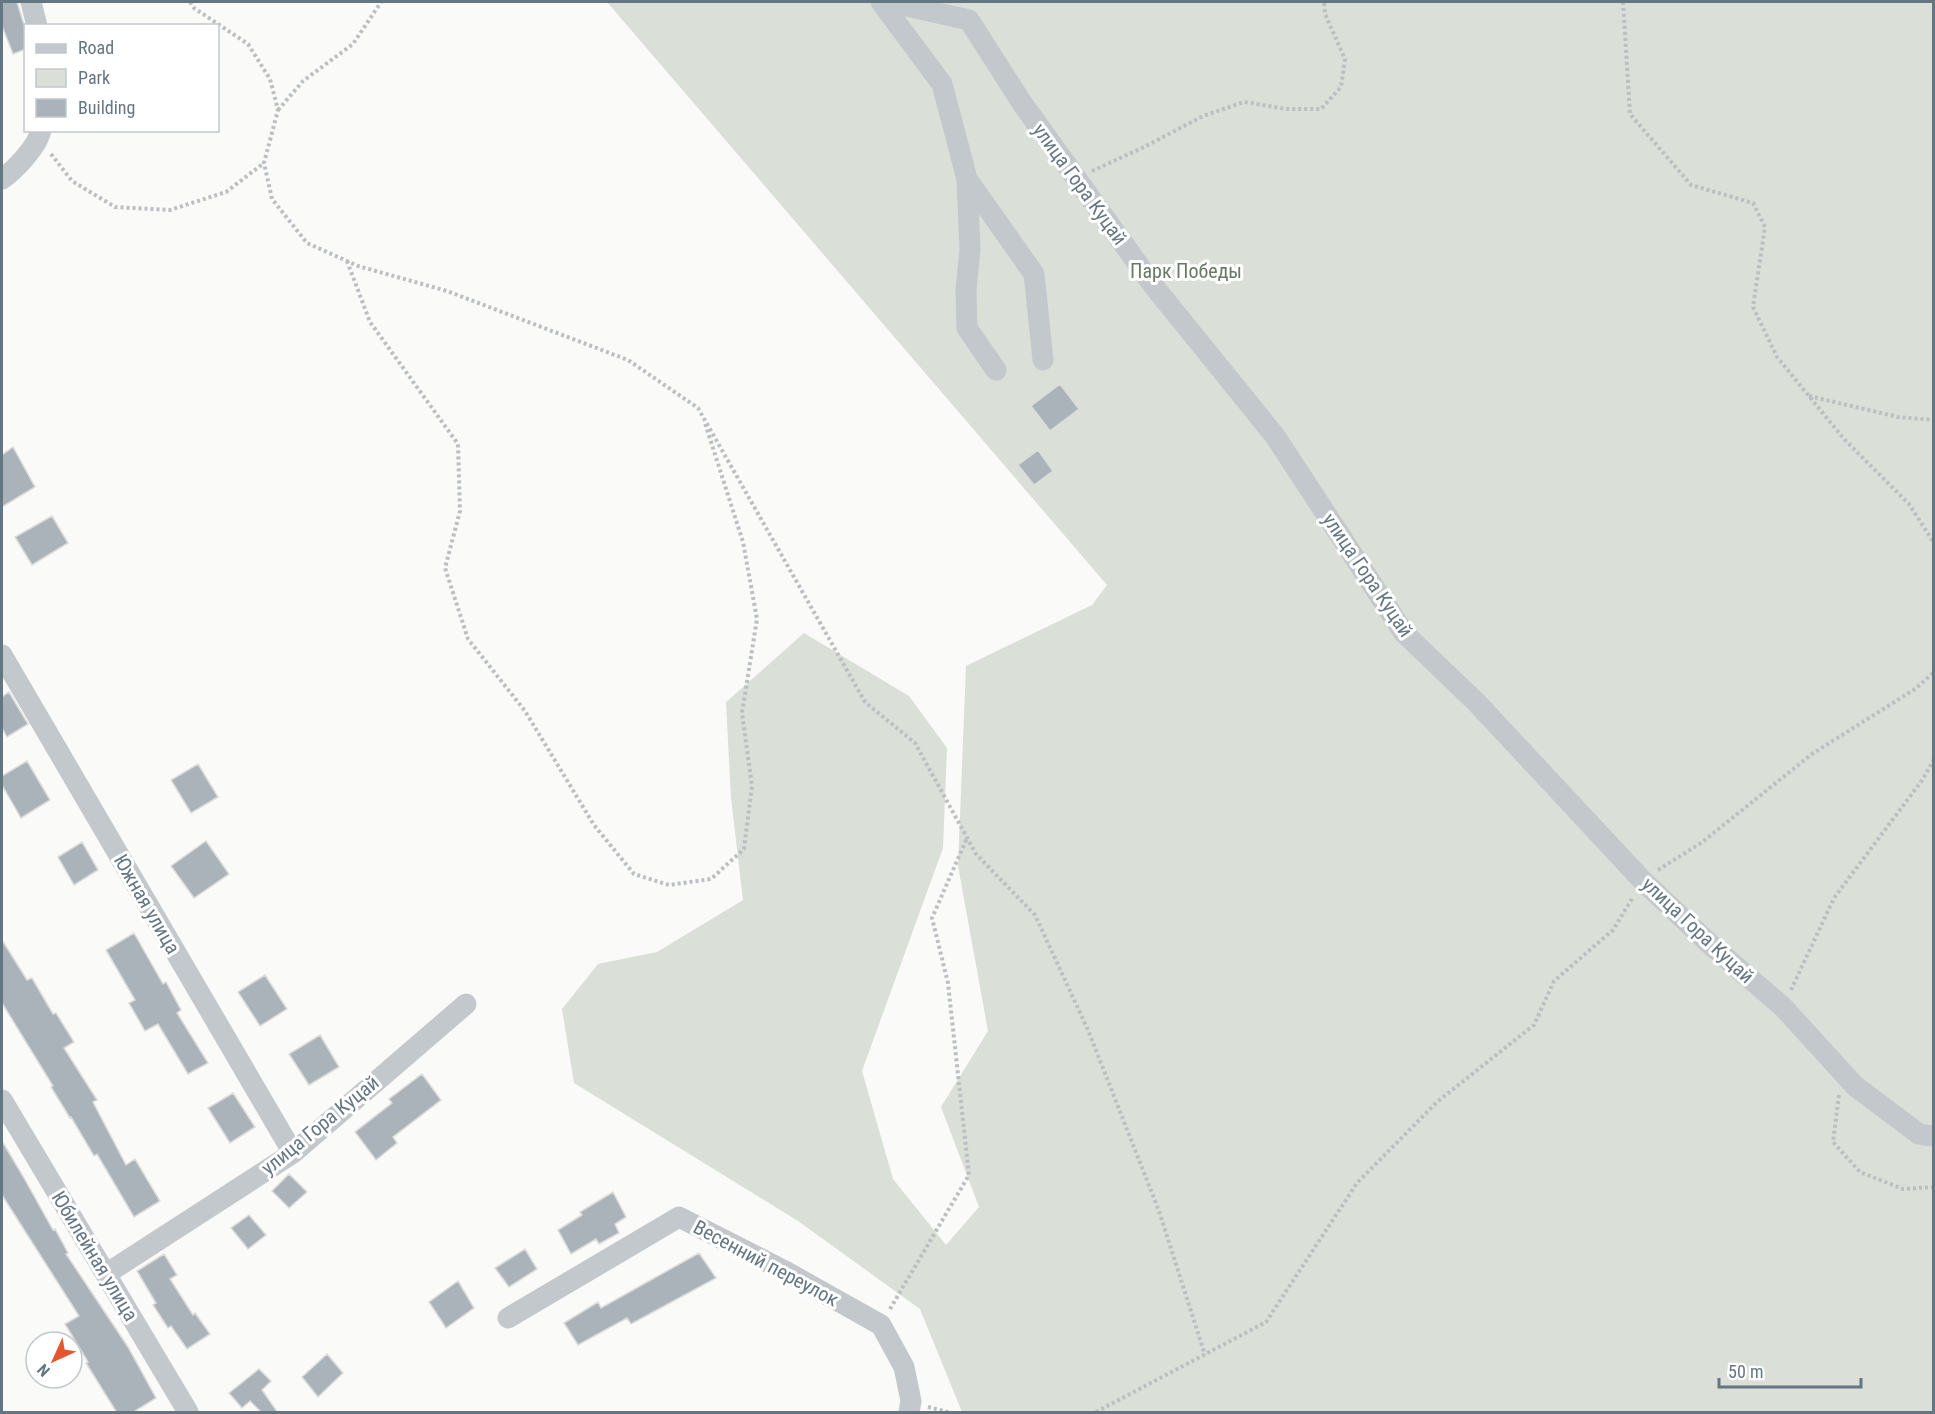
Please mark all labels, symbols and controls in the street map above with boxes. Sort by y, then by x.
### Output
legend [24,24,219,132]
text: Road [78,37,114,58]
text: Park [78,67,110,88]
text: Building [78,97,135,118]
street label: улица Гора Куцай [1028,119,1132,249]
park label: Парк Победы [1130,259,1242,283]
street label: улица Гора Куцай [1318,508,1418,642]
street label: Южная улица [109,850,185,958]
street label: улица Гора Куцай [1637,872,1759,988]
street label: улица Гора Куцай [256,1070,384,1180]
street label: Юбилейная улица [47,1187,143,1325]
street label: Весенний переулок [689,1215,843,1311]
north arrow [24,1330,84,1390]
scale bar [1719,1351,1862,1389]
text: N [34,1360,54,1380]
text: 50 m [1728,1361,1763,1382]

